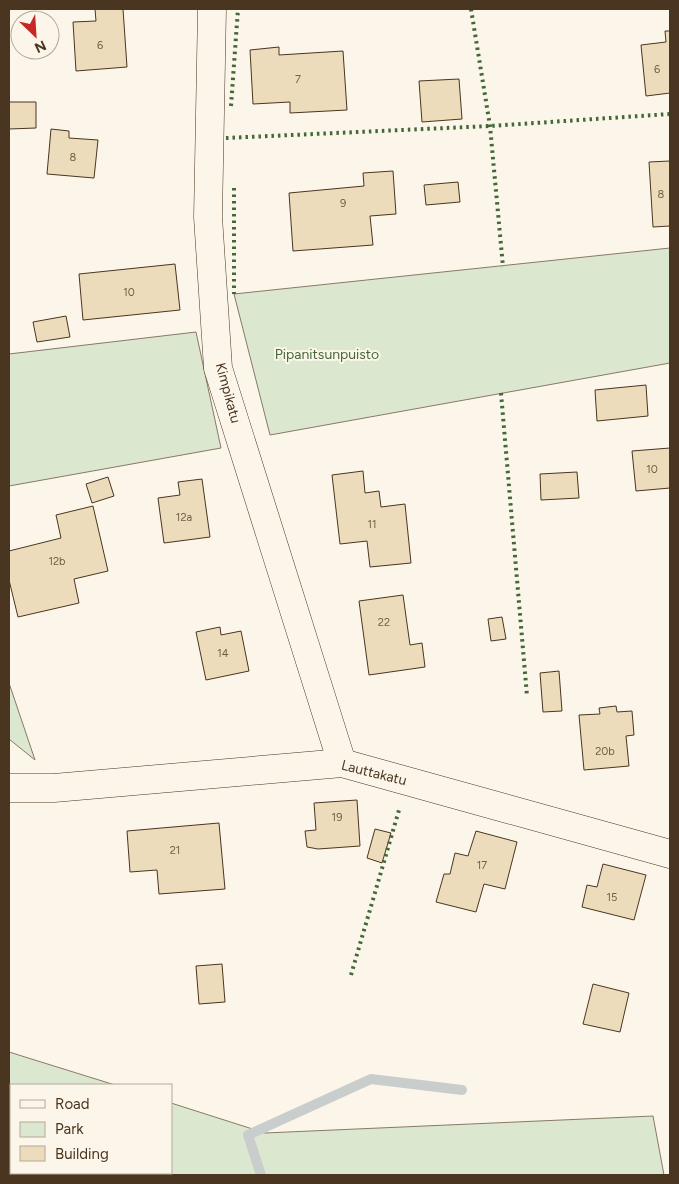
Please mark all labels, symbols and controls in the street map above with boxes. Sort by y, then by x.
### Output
north arrow [10,10,60,60]
text: N [32,36,49,56]
house number: 6 [97,39,103,52]
house number: 6 [654,63,660,76]
house number: 7 [295,73,301,86]
house number: 8 [70,151,77,164]
house number: 8 [658,188,665,201]
house number: 9 [340,197,346,210]
house number: 10 [123,286,135,299]
park label: Pipanitsunpuisto [275,346,379,363]
street label: Kimpikatu [212,361,244,425]
house number: 10 [646,463,658,476]
house number: 12a [176,511,192,524]
house number: 11 [367,518,377,531]
house number: 12b [48,555,66,568]
house number: 22 [378,616,390,629]
house number: 14 [217,647,229,660]
house number: 20b [595,745,615,758]
street label: Lauttakatu [340,757,408,789]
house number: 19 [332,811,342,824]
house number: 21 [170,844,180,857]
house number: 17 [477,859,487,872]
house number: 15 [607,891,617,904]
legend [10,1084,172,1174]
text: Road [55,1095,90,1113]
text: Park [55,1120,84,1138]
text: Building [55,1145,109,1163]

